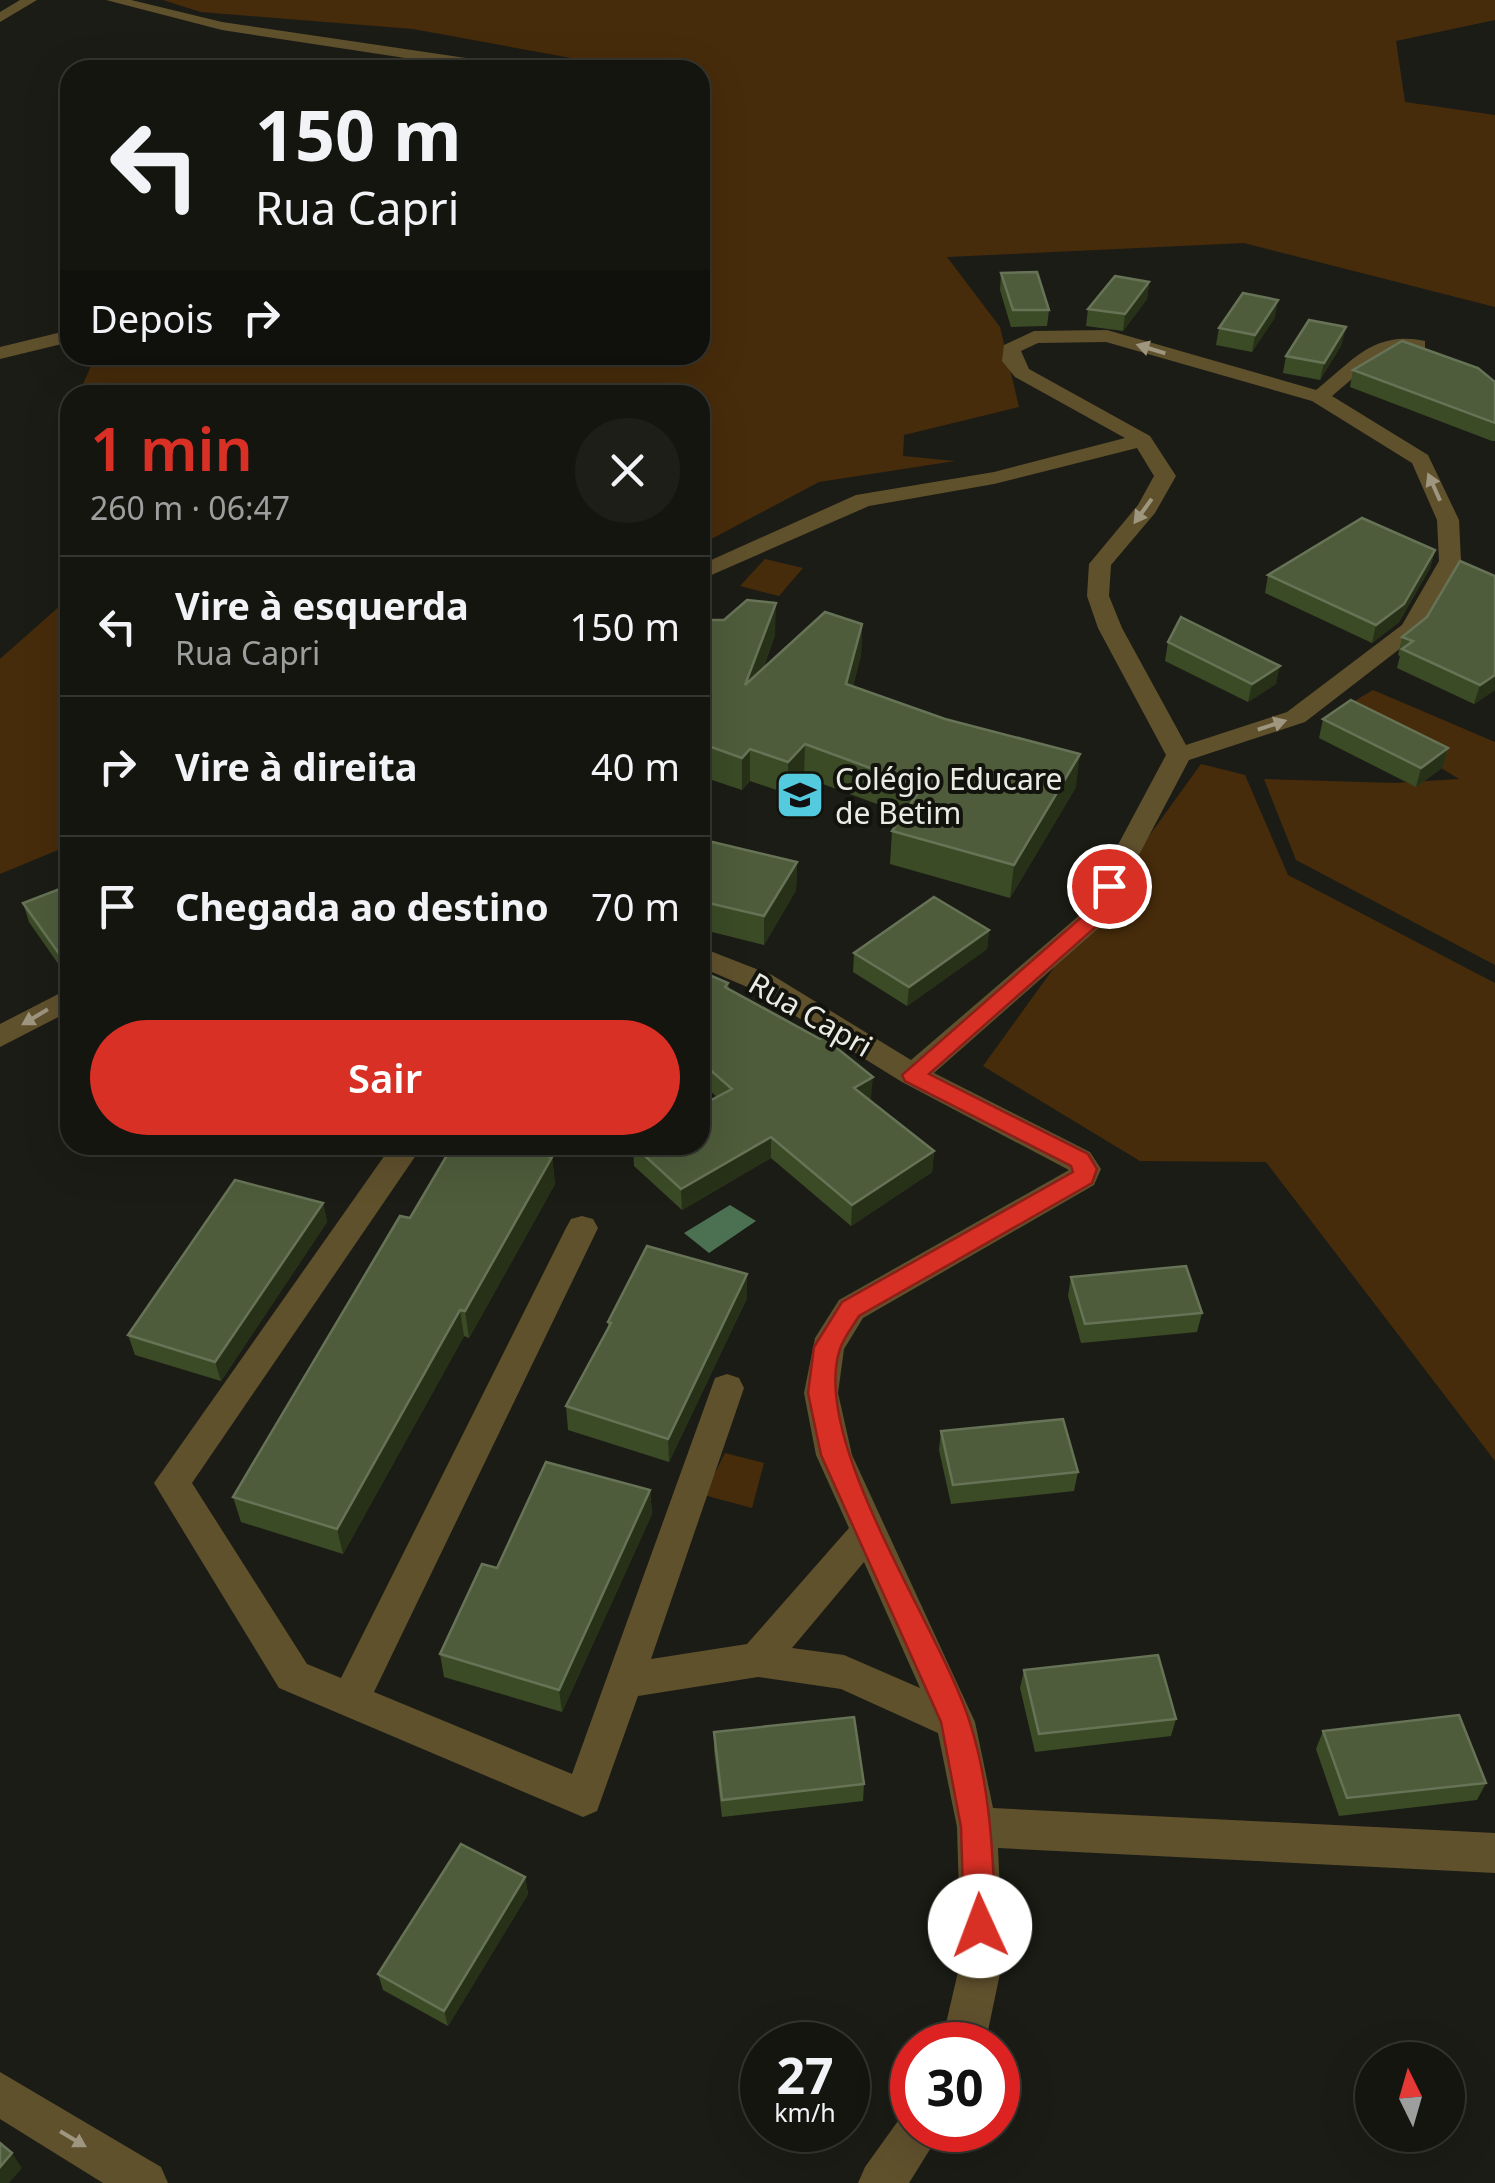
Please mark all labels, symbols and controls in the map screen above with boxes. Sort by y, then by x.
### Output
text: 150 m [255,86,462,182]
icon: left [90,100,220,230]
text: Rua Capri [255,177,459,238]
icon: right [234,290,289,345]
text: Depois [90,292,214,344]
one-way arrow [1135,341,1166,356]
text: 1 min [90,407,253,489]
button: close [575,418,680,523]
one-way arrow [1426,472,1443,501]
text: 260 m · 06:47 [90,486,290,529]
one-way arrow [1134,498,1153,524]
text: Vire à esquerda [175,579,469,631]
icon: left [90,599,145,654]
text: 150 m [569,600,680,652]
text: Rua Capri [175,631,320,674]
one-way arrow [1257,717,1288,732]
icon: right [90,739,145,794]
text: Vire à direita [175,740,417,792]
text: 40 m [591,740,680,792]
place label: Colégio Educare de Betim [835,758,1063,833]
school or university icon: Colégio Educare de Betim [774,769,826,821]
pin [1067,844,1152,929]
icon: arrive [1082,859,1137,914]
icon: arrive [90,879,145,934]
text: Chegada ao destino [175,880,549,932]
text: 70 m [591,880,680,932]
street label: Rua Capri [742,962,880,1066]
one-way arrow [21,1008,49,1025]
button: Sair [90,1020,680,1135]
position arrow [928,1874,1032,1978]
speed limit sign: 30 [890,2022,1020,2152]
text: 27 [776,2041,834,2109]
north arrow [1355,2042,1465,2152]
map controls [1355,2042,1465,2152]
text: km/h [774,2095,836,2129]
one-way arrow [59,2129,87,2147]

